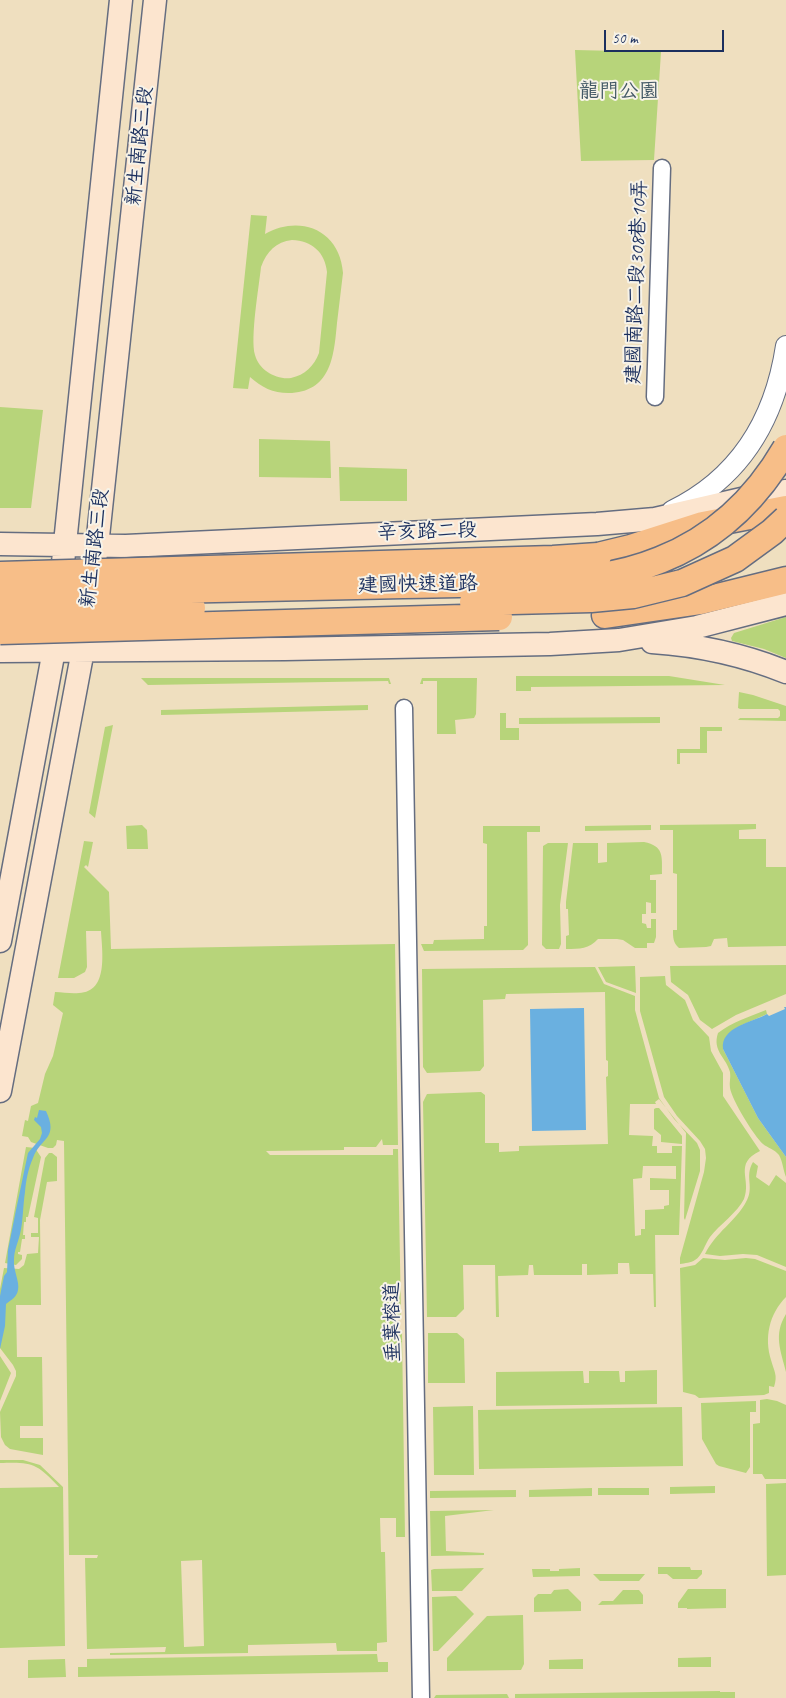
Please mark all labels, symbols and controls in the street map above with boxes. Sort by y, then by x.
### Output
scale bar [606,20,726,52]
text: 50 m [612,29,638,48]
park label: 龍門公園 [579,80,659,104]
street label: 新生南路三段 [122,85,158,207]
street label: 建國南路二段308巷10弄 [621,179,653,385]
street label: 新生南路三段 [76,487,114,609]
street label: 辛亥路二段 [377,518,477,546]
street label: 建國快速道路 [358,572,478,598]
street label: 垂葉榕道 [380,1282,406,1362]

